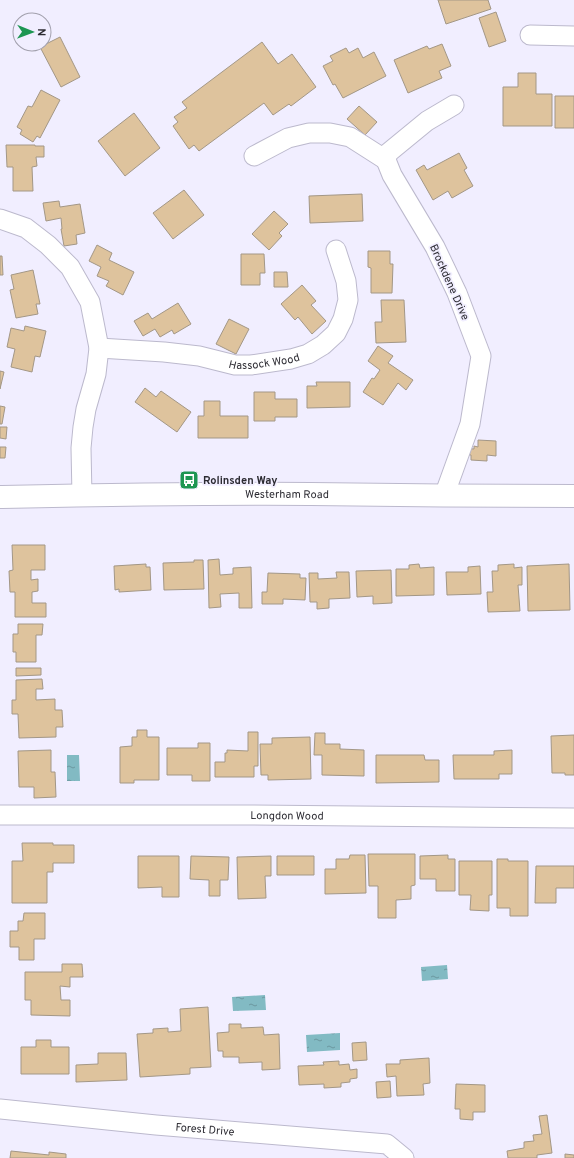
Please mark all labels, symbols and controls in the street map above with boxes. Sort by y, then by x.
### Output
north arrow [12,12,52,52]
text: N [34,28,48,36]
street label: Brockdene Drive [426,242,472,323]
street label: Hassock Wood [227,351,302,373]
bus stop icon: Rolinsden Way [178,469,200,491]
place label: Rolinsden Way [203,474,278,488]
street label: Westerham Road [245,488,329,502]
street label: Longdon Wood [250,809,324,824]
street label: Forest Drive [175,1121,235,1139]

